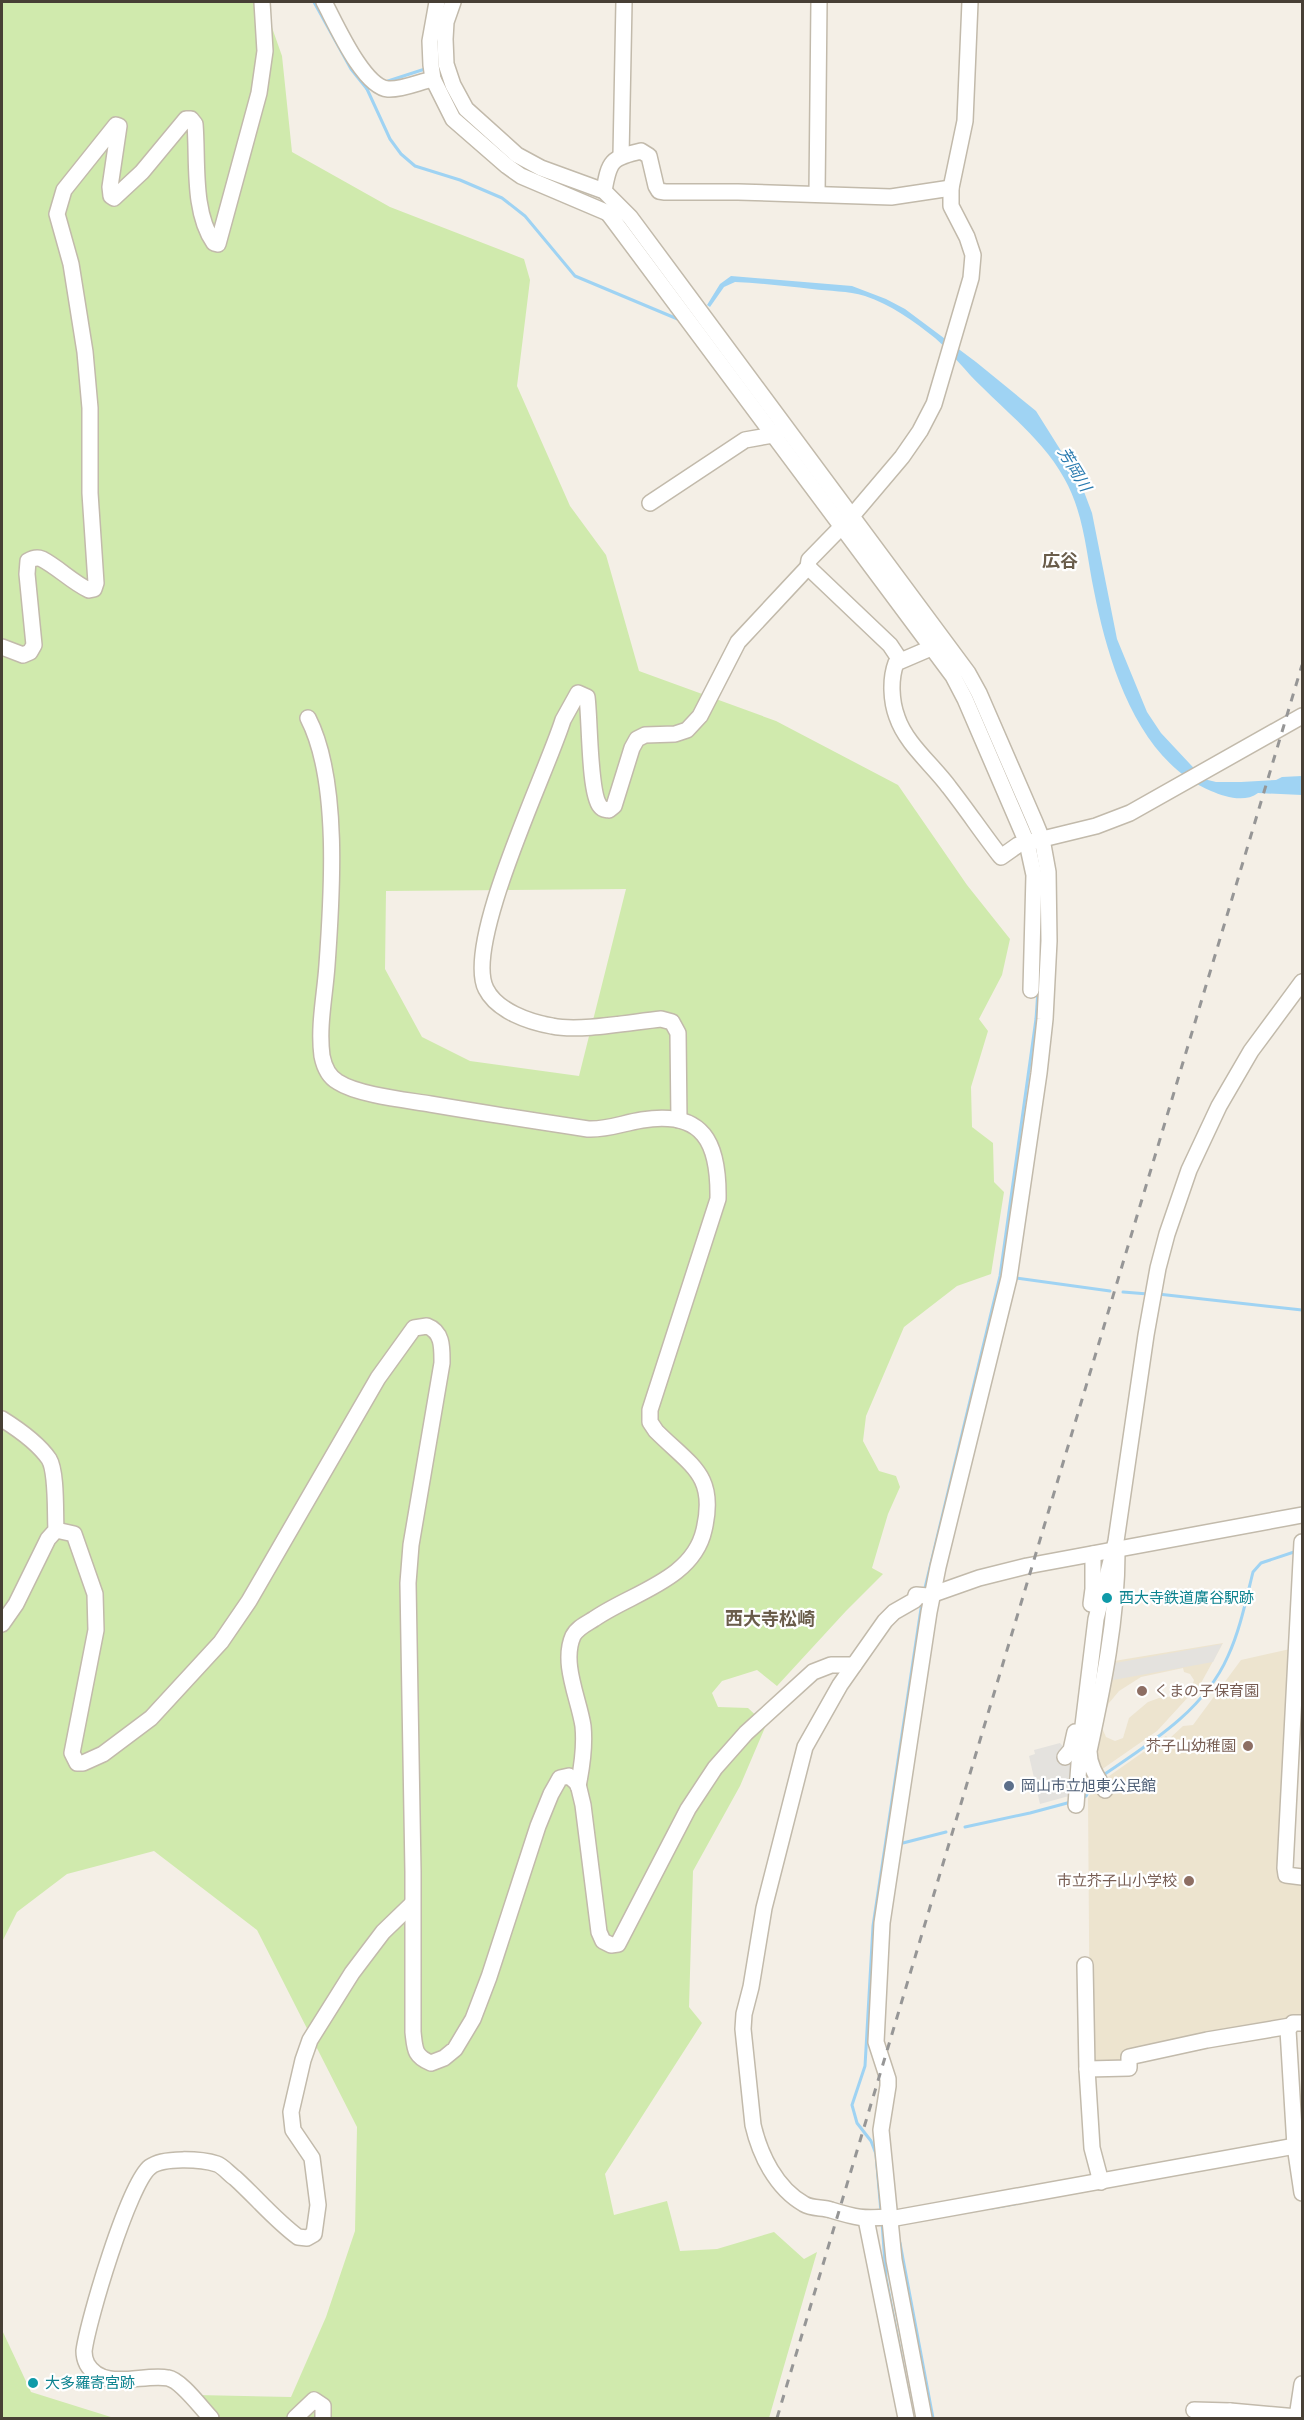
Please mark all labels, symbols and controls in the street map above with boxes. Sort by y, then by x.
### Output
water label: 芳岡川 [1055,444,1096,496]
district label: 広谷 [1042,550,1078,571]
place label: 西大寺鉄道廣谷駅跡 [1119,1589,1254,1606]
marker: 西大寺鉄道廣谷駅跡 [1100,1591,1114,1605]
district label: 西大寺松崎 [725,1608,815,1629]
place label: くまの子保育園 [1154,1682,1259,1699]
marker: くまの子保育園 [1135,1684,1149,1698]
place label: 芥子山幼稚園 [1146,1737,1236,1754]
marker: 芥子山幼稚園 [1241,1739,1255,1753]
place label: 岡山市立旭東公民館 [1021,1777,1156,1794]
marker: 岡山市立旭東公民館 [1002,1779,1016,1793]
place label: 市立芥子山小学校 [1057,1872,1177,1889]
marker: 市立芥子山小学校 [1182,1874,1196,1888]
place label: 大多羅寄宮跡 [45,2374,135,2391]
marker: 大多羅寄宮跡 [26,2376,40,2390]

